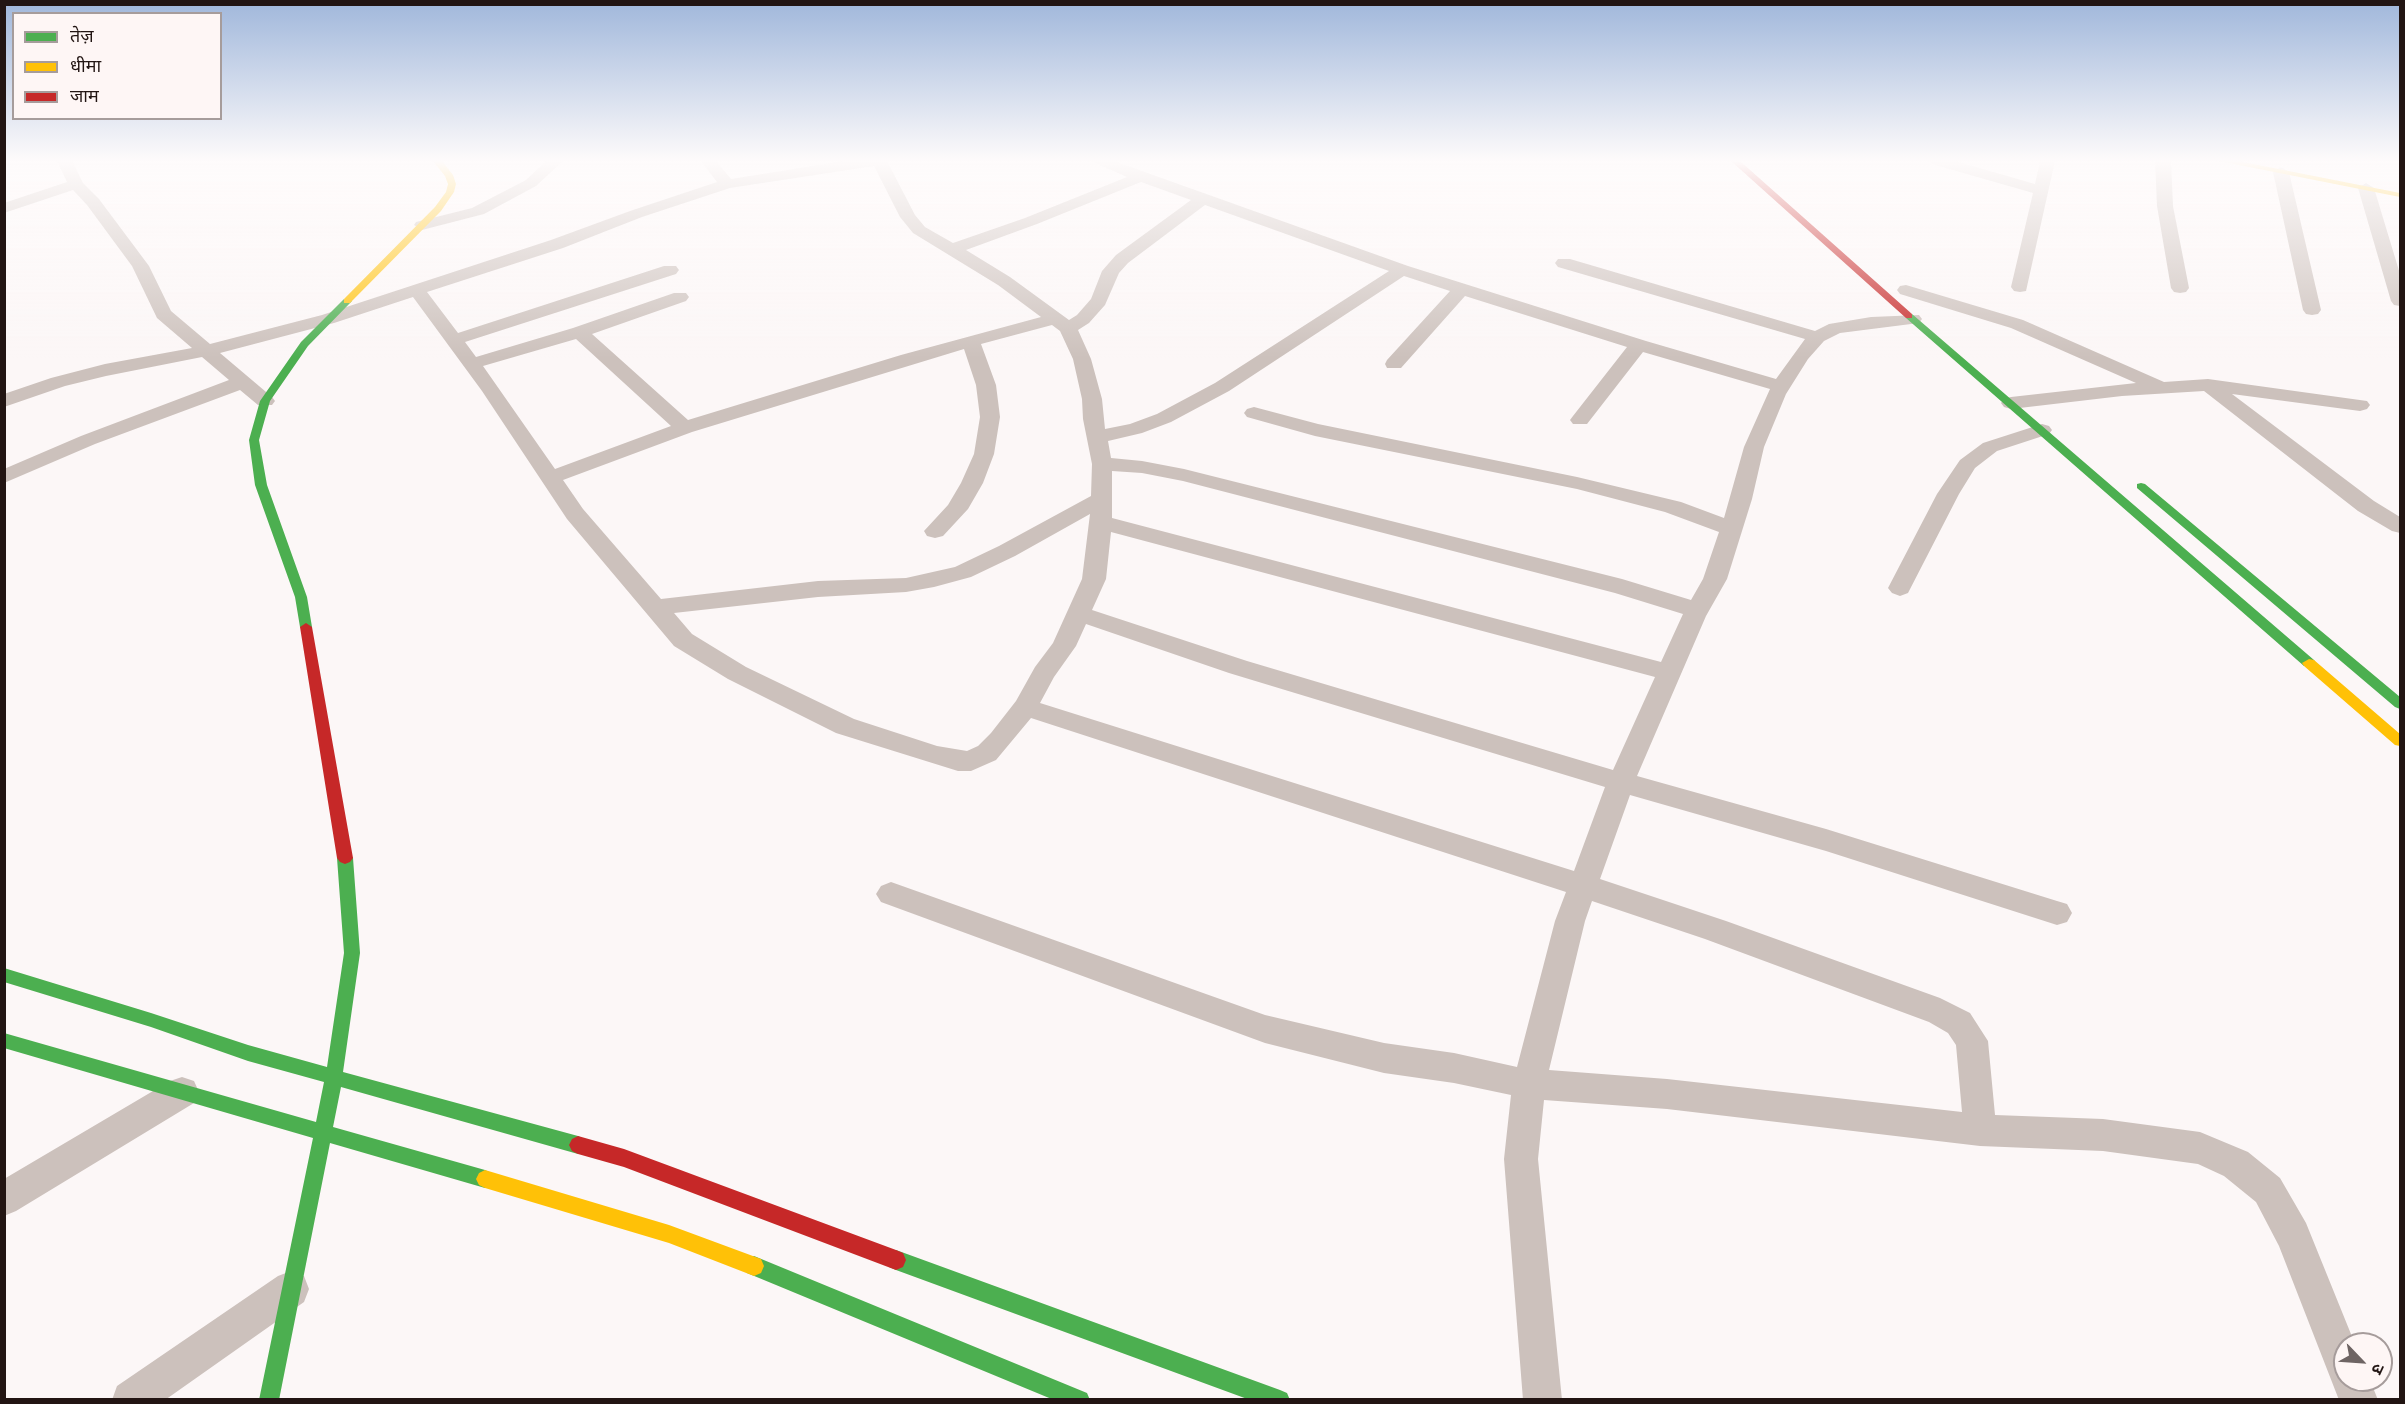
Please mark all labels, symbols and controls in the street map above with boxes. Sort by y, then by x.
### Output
legend [12,12,222,120]
text: तेज़ [70,25,94,47]
text: धीमा [70,55,101,77]
text: जाम [70,85,99,107]
north arrow [2333,1332,2393,1392]
text: उ [2367,1361,2389,1377]

